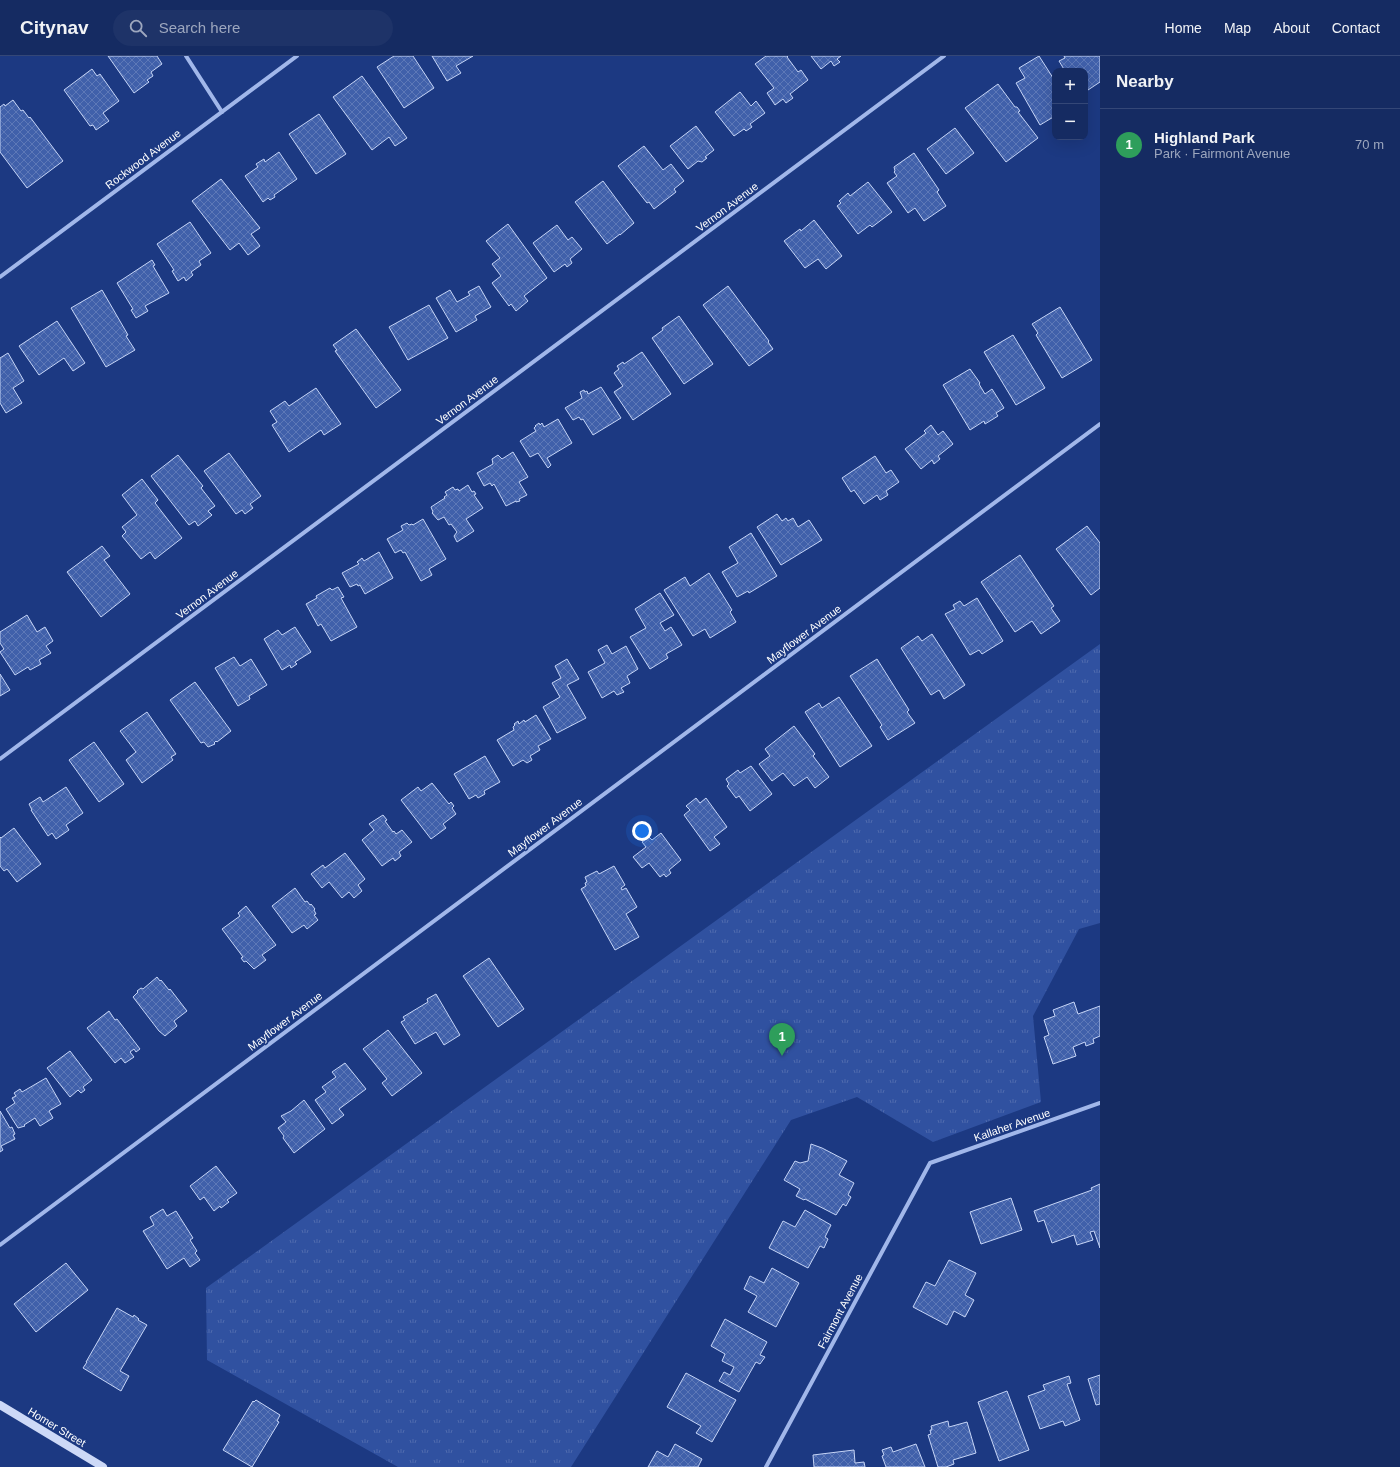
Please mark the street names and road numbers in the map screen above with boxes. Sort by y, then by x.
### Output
street label: Rockwood Avenue [103,127,183,191]
street label: Vernon Avenue [694,180,760,234]
street label: Vernon Avenue [434,373,500,427]
street label: Vernon Avenue [174,567,240,621]
street label: Mayflower Avenue [765,602,843,666]
street label: Mayflower Avenue [506,795,584,859]
street label: Mayflower Avenue [246,989,324,1053]
street label: Kallaher Avenue [972,1106,1052,1144]
street label: Fairmont Avenue [815,1272,865,1350]
street label: Homer Street [26,1405,88,1449]

